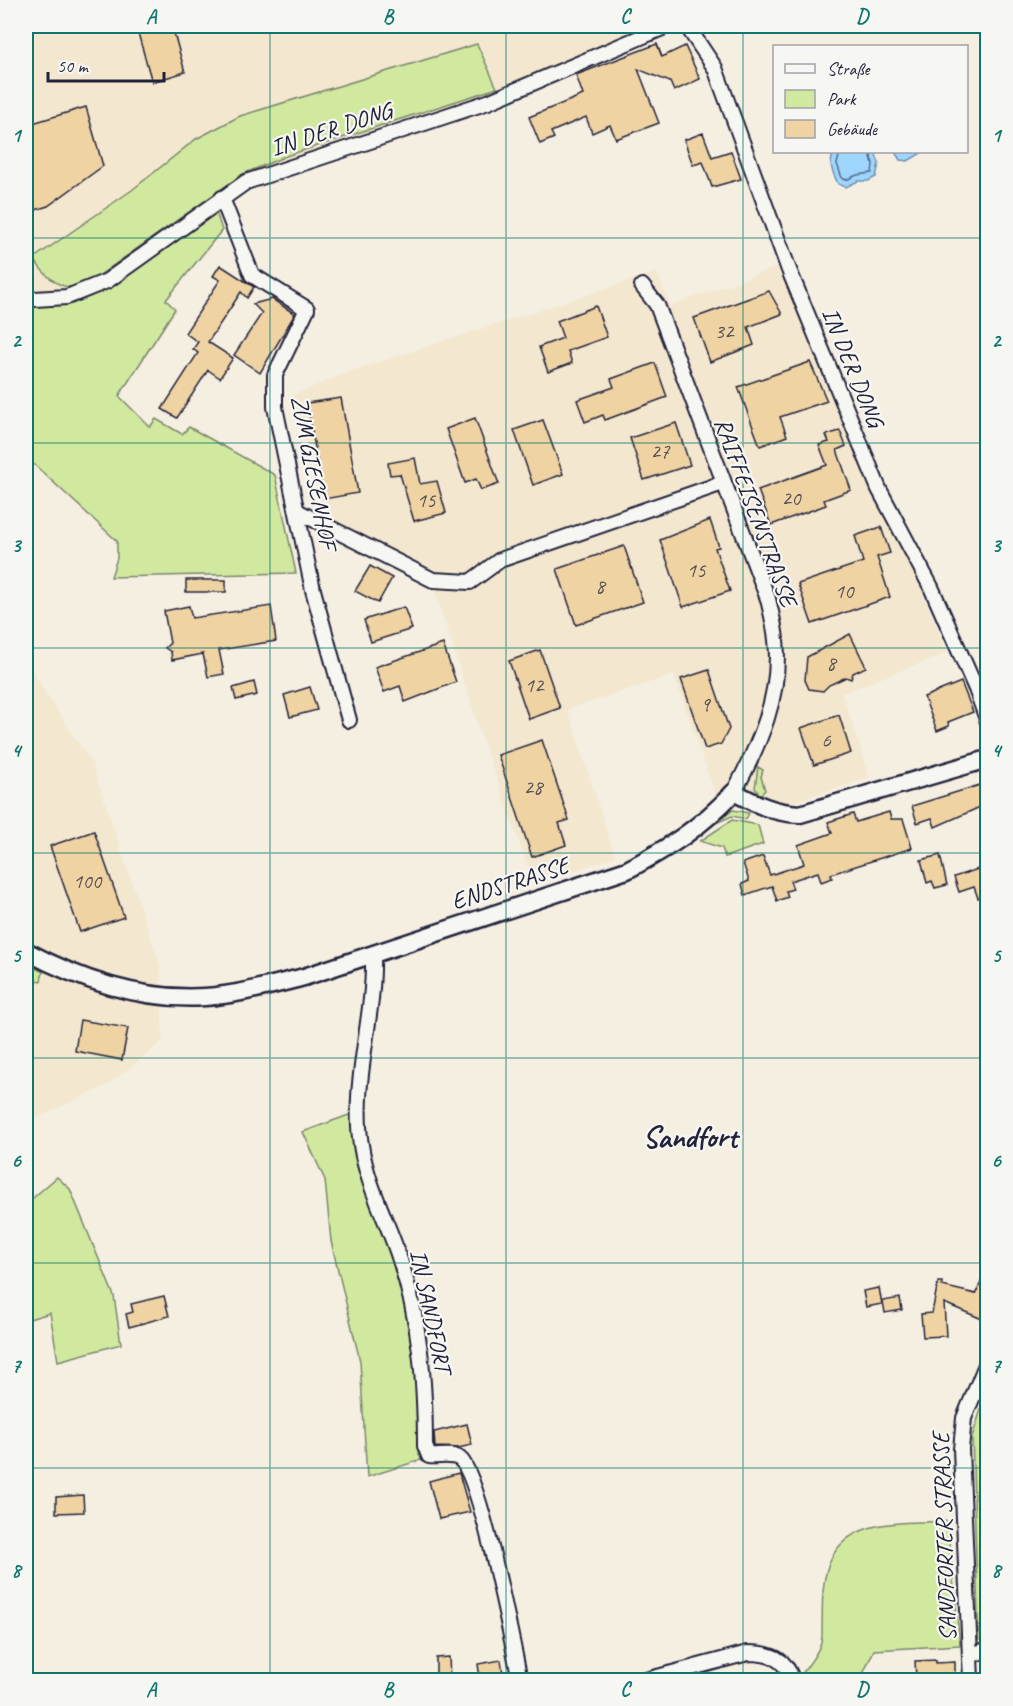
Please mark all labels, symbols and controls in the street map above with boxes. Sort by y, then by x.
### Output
text: A [146,4,158,29]
text: B [383,4,395,29]
text: C [620,4,632,29]
text: D [856,4,870,29]
scale bar [48,45,164,83]
legend [773,45,968,153]
text: 50 m [57,55,90,77]
text: Straße [827,58,871,80]
text: Park [827,88,857,110]
street label: IN DER DONG [267,94,398,163]
text: Gebäude [827,118,878,140]
text: 1 [12,123,23,148]
text: 1 [992,123,1003,148]
street label: IN DER DONG [816,303,892,434]
house number: 32 [715,318,735,344]
text: 2 [12,328,23,353]
text: 2 [992,328,1003,353]
street label: ZUM GIESENHOF [284,393,344,556]
street label: RAIFFEISENSTRASSE [708,414,805,613]
house number: 27 [651,438,671,464]
house number: 20 [782,485,802,511]
house number: 15 [417,487,437,513]
text: 3 [12,533,23,558]
text: 3 [992,533,1003,558]
house number: 15 [687,557,707,583]
house number: 8 [595,573,607,599]
house number: 10 [835,578,855,604]
house number: 8 [826,650,838,676]
house number: 12 [525,672,545,698]
house number: 9 [700,691,711,717]
house number: 6 [821,727,831,753]
text: 4 [12,738,24,763]
text: 4 [992,738,1004,763]
house number: 28 [524,774,545,800]
street label: ENDSTRASSE [447,849,575,916]
house number: 100 [73,868,103,894]
text: 5 [12,943,23,968]
text: 5 [992,943,1003,968]
district label: Sandfort [643,1118,740,1156]
text: 6 [11,1148,22,1173]
text: 6 [991,1148,1002,1173]
street label: IN SANDFORT [403,1247,460,1380]
text: 7 [12,1353,23,1378]
text: 7 [992,1353,1003,1378]
street label: SANDFORTER STRASSE [925,1429,963,1642]
text: 8 [12,1558,24,1583]
text: 8 [992,1558,1004,1583]
text: A [146,1677,158,1702]
text: B [383,1677,395,1702]
text: C [620,1677,632,1702]
text: D [856,1677,870,1702]

